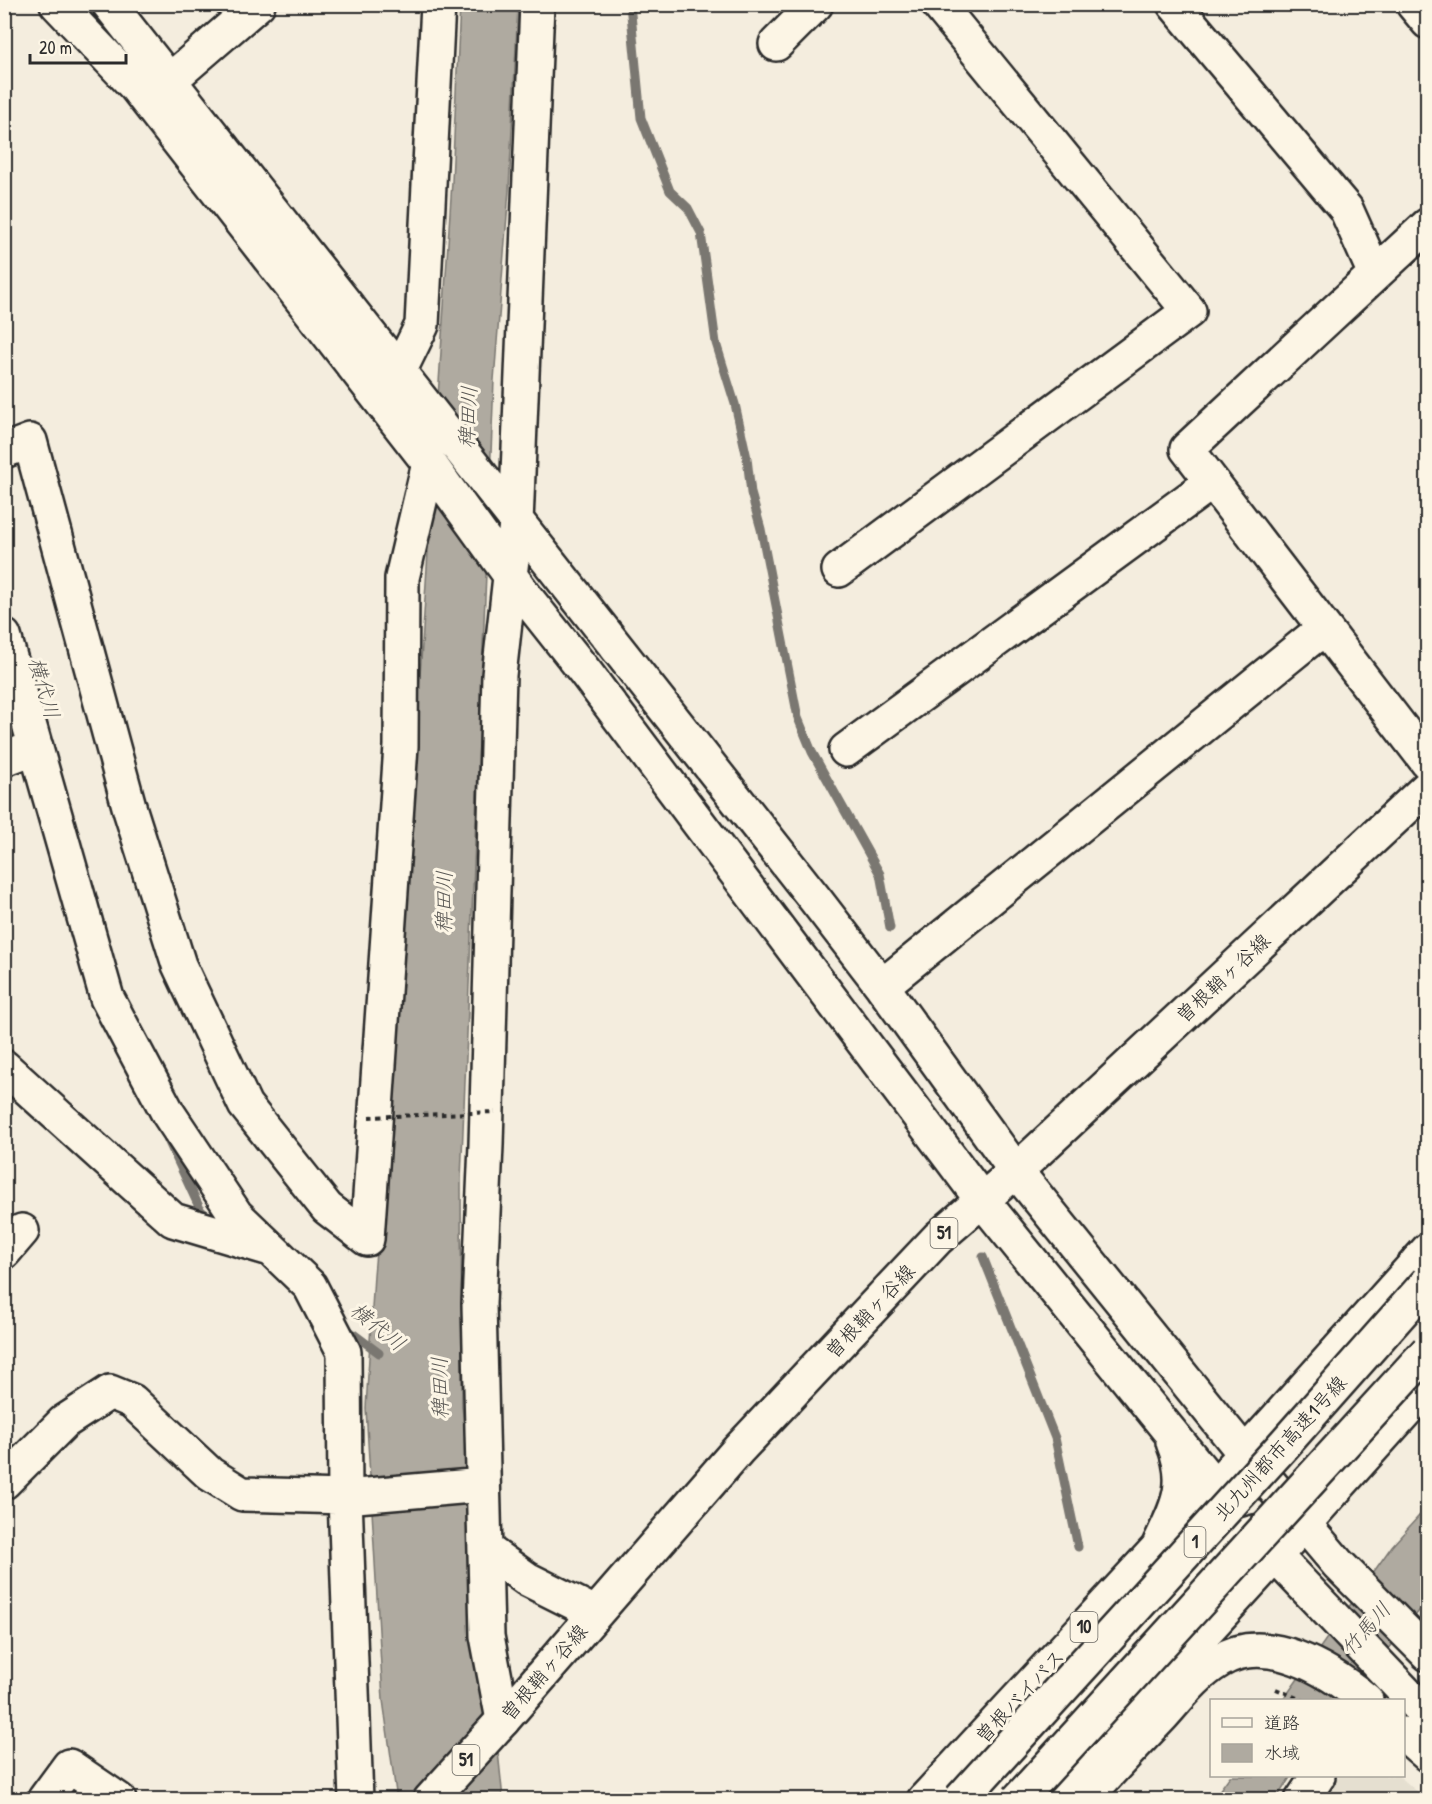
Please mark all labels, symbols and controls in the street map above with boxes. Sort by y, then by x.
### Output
scale bar [30,27,126,65]
text: 20 m [39,35,72,60]
water label: 稗田川 [451,385,484,449]
water label: 横代川 [22,654,67,722]
water label: 稗田川 [428,870,459,934]
street label: 曽根鞘ヶ谷線 [1170,927,1276,1028]
road number: 51 [930,1218,958,1248]
street label: 曽根鞘ヶ谷線 [819,1258,920,1364]
water label: 横代川 [345,1296,412,1358]
water label: 稗田川 [424,1356,455,1420]
street label: 北九州都市高速1号線 [1207,1369,1352,1526]
road number: 1 [1184,1527,1206,1557]
water label: 竹馬川 [1334,1595,1397,1662]
road number: 10 [1070,1612,1098,1642]
street label: 曽根鞘ヶ谷線 [494,1618,593,1726]
street label: 曽根バイパス [969,1643,1070,1749]
legend [1210,1699,1405,1777]
text: 道路 [1264,1710,1300,1735]
text: 水域 [1264,1740,1300,1765]
road number: 51 [452,1745,480,1775]

